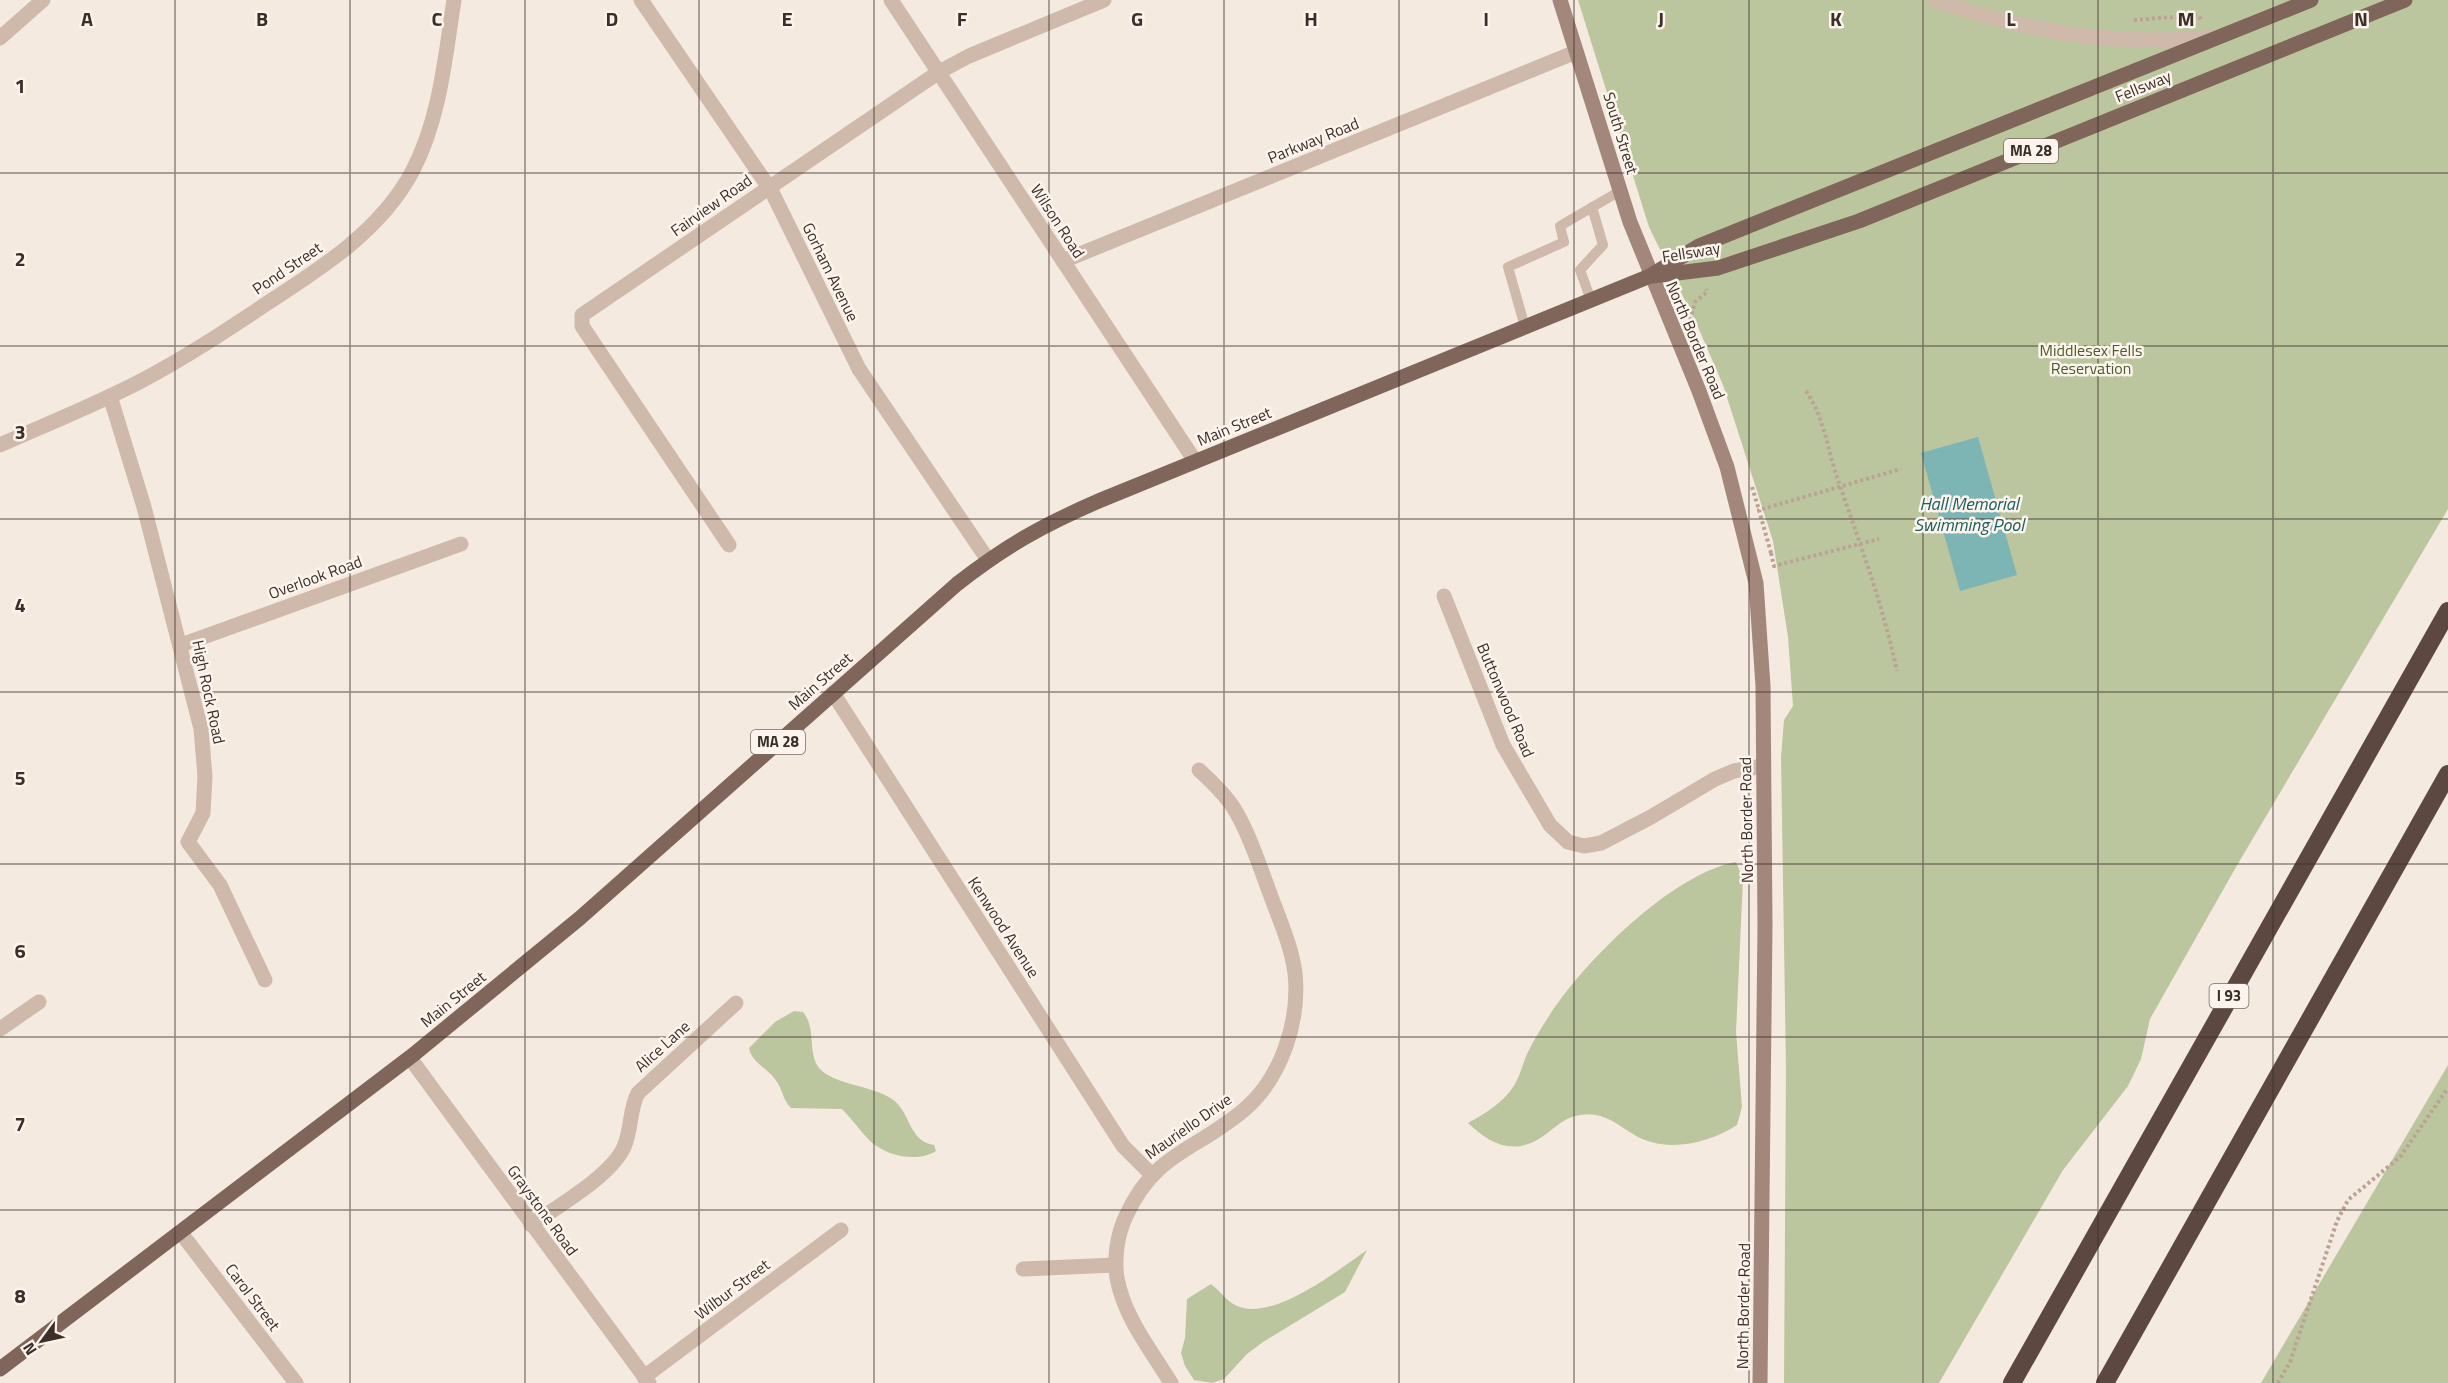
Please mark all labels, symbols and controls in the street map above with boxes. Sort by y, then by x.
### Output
text: A [81,3,93,34]
text: B [256,3,268,34]
text: C [432,3,443,34]
text: D [606,3,618,34]
text: E [781,3,793,34]
text: F [957,3,968,34]
text: G [1131,3,1143,34]
text: H [1304,3,1318,34]
text: I [1483,3,1489,34]
text: J [1658,3,1664,34]
text: K [1830,3,1842,34]
text: L [2006,3,2016,34]
text: M [2177,3,2195,34]
text: N [2354,3,2368,34]
street label: Fellsway [2111,64,2175,108]
text: 1 [14,70,26,101]
street label: South Street [1597,89,1645,177]
street label: Parkway Road [1264,111,1362,169]
road number: MA 28 [2004,139,2058,163]
street label: Fairview Road [665,168,757,242]
street label: Wilson Road [1025,179,1091,263]
street label: Gorham Avenue [797,218,865,326]
street label: Pond Street [247,236,327,300]
street label: Fellsway [1660,236,1722,268]
text: 2 [14,243,26,274]
street label: North Border Road [1660,277,1732,403]
park label: Middlesex Fells Reservation [2040,338,2142,380]
street label: Main Street [1193,400,1275,452]
text: 3 [14,416,26,447]
water label: Hall Memorial Swimming Pool [1914,490,2026,538]
street label: Overlook Road [265,549,365,605]
text: 4 [14,589,26,620]
street label: High Rock Road [186,638,232,746]
street label: Buttonwood Road [1471,639,1541,761]
street label: Main Street [783,646,858,716]
road number: MA 28 [751,730,805,754]
street label: North Border Road [1733,757,1759,883]
text: 5 [14,762,26,793]
street label: Kenwood Avenue [962,872,1046,982]
text: 6 [14,935,26,966]
street label: Main Street [415,965,491,1033]
road number: I 93 [2210,984,2248,1008]
street label: Alice Lane [629,1014,695,1078]
street label: Mauriello Drive [1140,1087,1236,1165]
text: 7 [14,1108,26,1139]
street label: Graystone Road [502,1160,584,1260]
street label: North Border Road [1730,1243,1756,1369]
street label: Wilbur Street [689,1253,775,1325]
street label: Carol Street [220,1258,287,1336]
text: 8 [14,1280,26,1311]
north arrow [12,1311,72,1371]
text: N [16,1338,43,1360]

